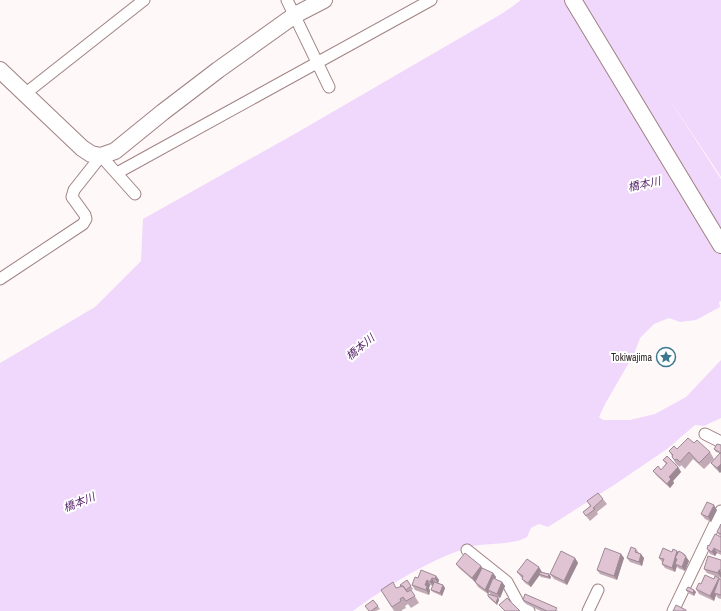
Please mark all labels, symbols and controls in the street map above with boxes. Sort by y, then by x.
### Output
water label: 橋本川 [626,174,663,194]
water label: 橋本川 [343,330,378,363]
place icon: Tokiwajima [655,346,677,368]
place label: Tokiwajima [611,351,652,364]
water label: 橋本川 [61,489,98,515]

